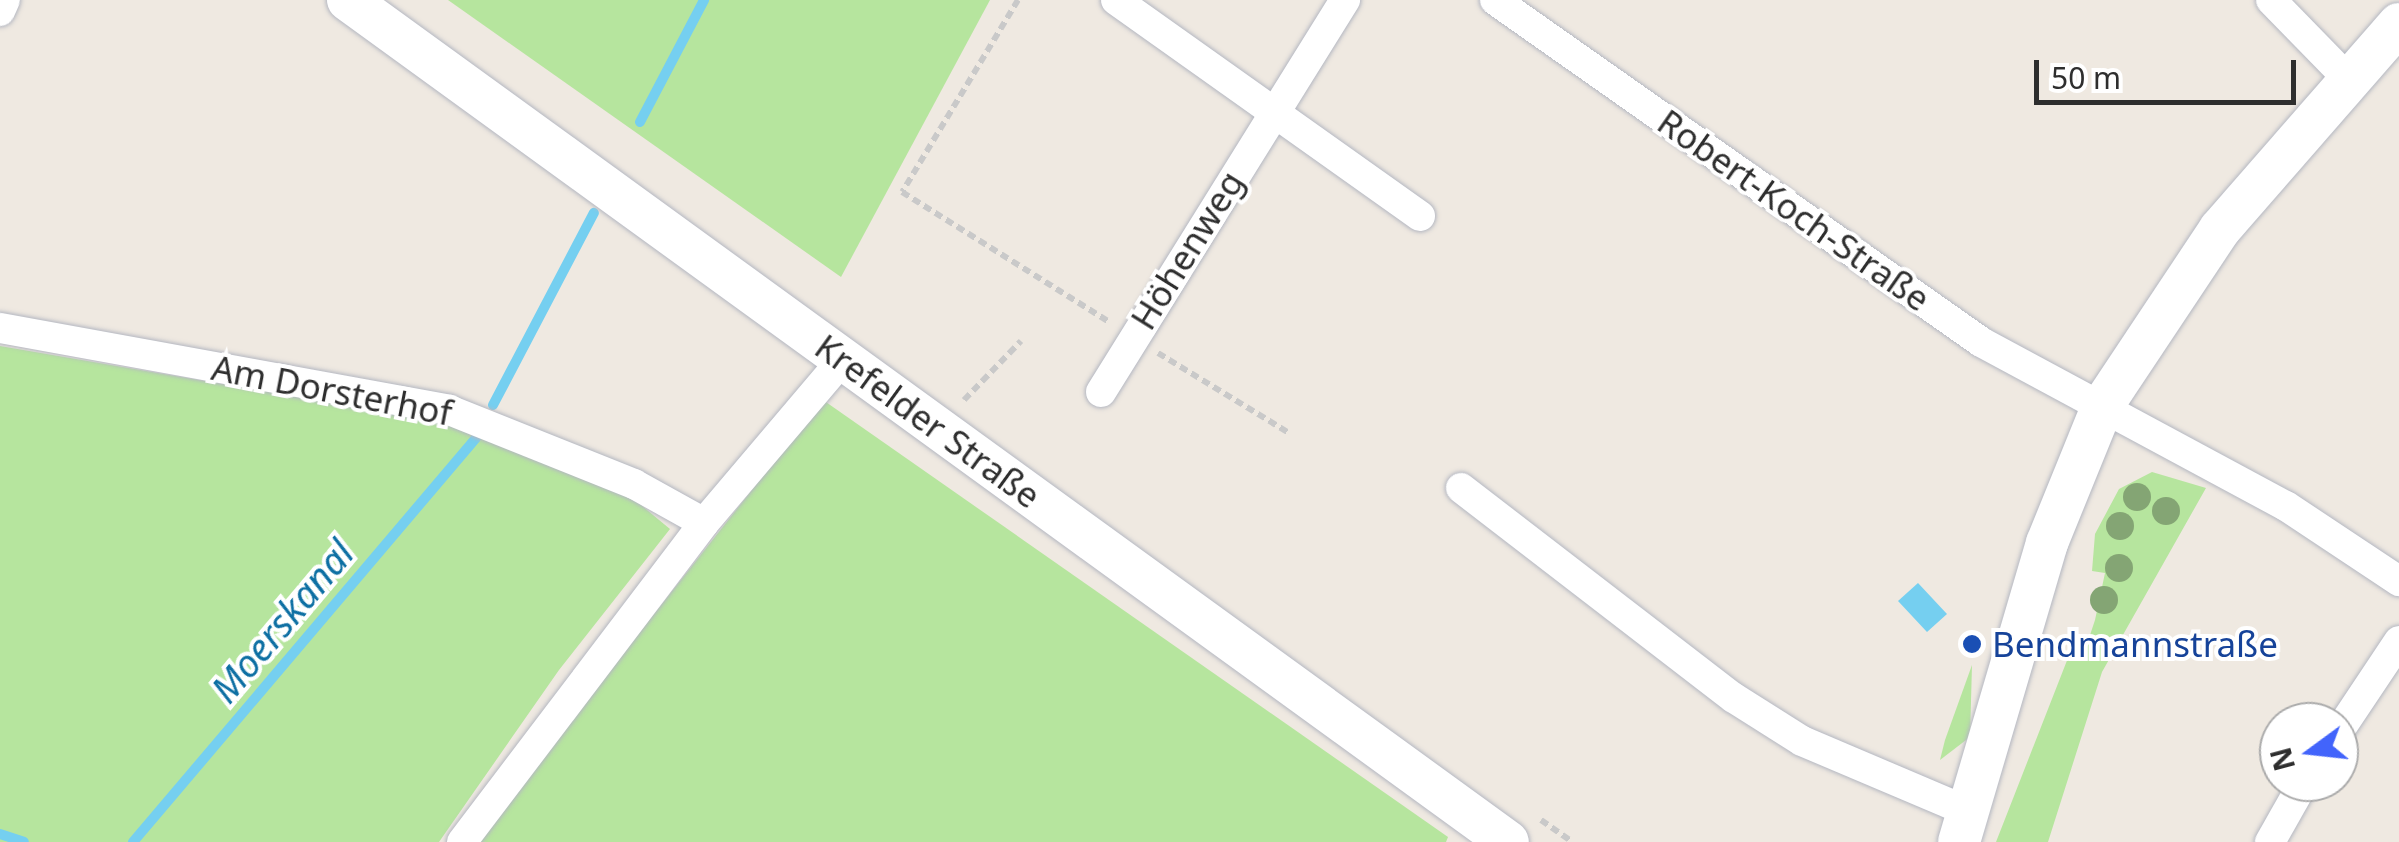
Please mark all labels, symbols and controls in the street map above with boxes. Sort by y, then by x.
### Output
scale bar [2039,40,2302,102]
text: 50 m [2051,57,2121,98]
street label: Robert-Koch-Straße [1650,100,1938,320]
street label: Höhenweg [1122,163,1252,337]
street label: Krefelder Straße [807,325,1049,517]
street label: Am Dorsterhof [208,346,456,434]
water label: Moerskanal [201,531,363,711]
place label: Bendmannstraße [1992,623,2278,665]
marker: Bendmannstraße [1961,633,1983,655]
north arrow [2259,702,2359,802]
text: N [2261,743,2303,775]

